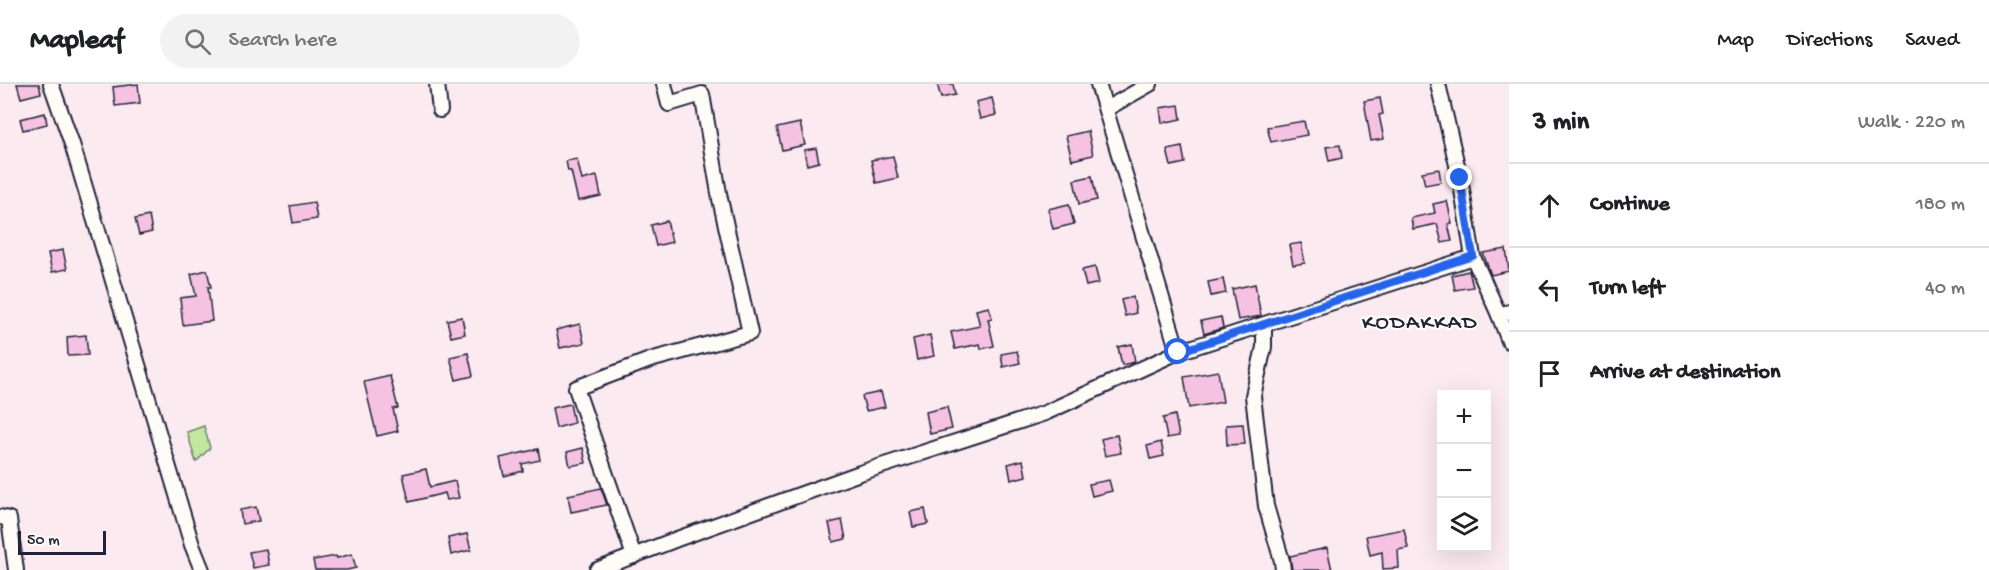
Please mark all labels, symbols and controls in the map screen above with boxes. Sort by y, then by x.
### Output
search box [160,14,580,68]
text: Mapleaf [30,25,124,58]
icon: search [181,25,214,58]
text: Search here [229,28,337,54]
text: Map [1717,29,1754,54]
text: Directions [1787,29,1872,54]
text: Saved [1905,29,1959,54]
text: 3 min [1533,108,1589,139]
text: Walk · 220 m [1858,112,1965,135]
route end [1446,164,1472,190]
icon: ahead [1533,189,1566,222]
text: Continue [1590,192,1670,218]
text: 180 m [1916,194,1965,217]
icon: left [1533,273,1566,306]
text: Turn left [1590,276,1664,302]
text: 40 m [1925,278,1965,301]
district label: KODAKKAD [1362,311,1478,337]
route start [1164,338,1190,364]
icon: arrive [1533,357,1566,390]
text: Arrive at destination [1590,360,1780,386]
map controls [1437,390,1491,552]
button: + [1437,390,1491,444]
button: − [1437,444,1491,498]
button: layers [1437,498,1491,552]
scale bar [18,528,106,556]
text: 50 m [27,532,60,551]

